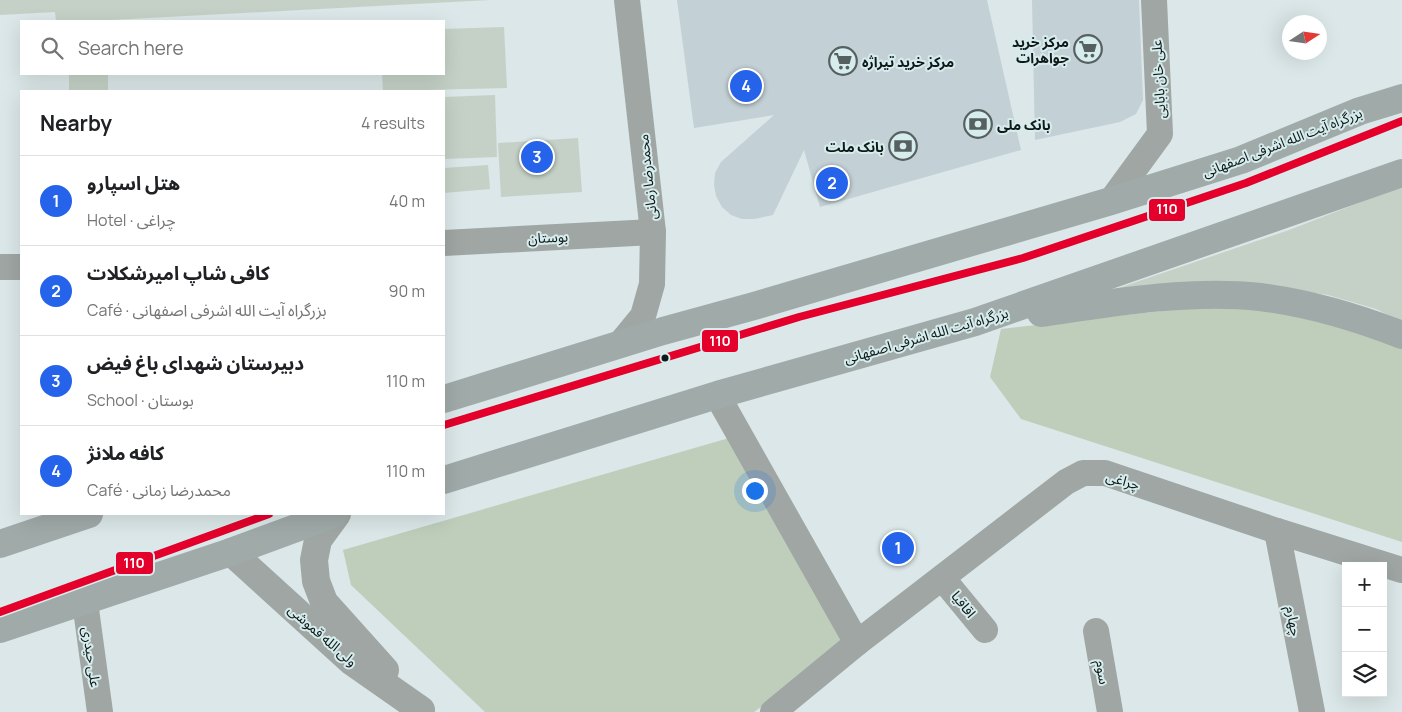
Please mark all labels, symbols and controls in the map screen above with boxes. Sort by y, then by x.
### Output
north arrow [1282,15,1327,60]
search box [20,20,445,75]
place label: مرکز خرید جواهرات [1012,32,1069,67]
icon: search [38,34,66,62]
supermarket icon: مرکز خرید جواهرات [1073,34,1103,64]
text: Search here [78,35,184,61]
street label: علی خان بابایی [1146,39,1170,119]
supermarket icon: مرکز خرید تیراژه [828,46,858,76]
place label: مرکز خرید تیراژه [862,52,954,71]
pin: 4 [730,67,762,105]
street label: بزرگراه آیت الله اشرفی اصفهانی [1199,103,1365,181]
text: Nearby [40,109,112,137]
bank icon: بانک ملی [963,109,993,139]
text: 4 results [361,112,425,134]
place label: بانک ملی [997,115,1051,134]
bank icon: بانک ملت [888,131,918,161]
street label: محمدرضا زمانی [633,133,661,221]
place label: بانک ملت [826,137,884,156]
pin: 3 [521,138,553,176]
pin: 2 [816,164,848,202]
text: هتل اسپارو [87,170,180,196]
text: 1 [52,190,60,212]
text: 40 m [389,190,425,212]
line badge: 110 [1148,198,1186,222]
text: 110 [1156,199,1178,218]
text: Hotel · چراغی [87,209,176,231]
street label: بوستان [527,226,569,248]
text: کافی شاپ امیرشکلات [87,260,270,286]
text: 2 [51,280,61,302]
text: 90 m [389,280,425,302]
text: Café · بزرگراه آیت الله اشرفی اصفهانی [87,299,327,321]
street label: بزرگراه آیت الله اشرفی اصفهانی [842,302,1011,368]
line badge: 110 [701,329,739,353]
text: 110 [709,331,731,350]
text: دبیرستان شهدای باغ فیض [87,350,304,376]
unlabelled marker [660,353,670,363]
text: 3 [51,370,61,392]
text: 110 m [386,370,425,392]
text: School · بوستان [87,389,194,411]
text: کافه ملانژ [87,440,164,466]
text: 4 [51,460,61,482]
text: 110 m [386,460,425,482]
street label: چراغی [1104,466,1142,495]
your location [742,478,768,504]
text: Café · محمدرضا زمانی [87,479,231,501]
pin: 1 [882,529,914,567]
line badge: 110 [115,551,154,575]
text: 110 [123,553,145,572]
map controls [1342,562,1387,697]
button: + [1342,562,1387,607]
street label: اقاقیا [947,587,981,621]
street label: ولی الله قموشی [284,600,362,670]
street label: چهارم [1280,604,1306,638]
button: − [1342,607,1387,652]
street label: علی حیدری [78,625,106,689]
button: layers [1342,652,1387,697]
street label: سوم [1090,658,1114,686]

